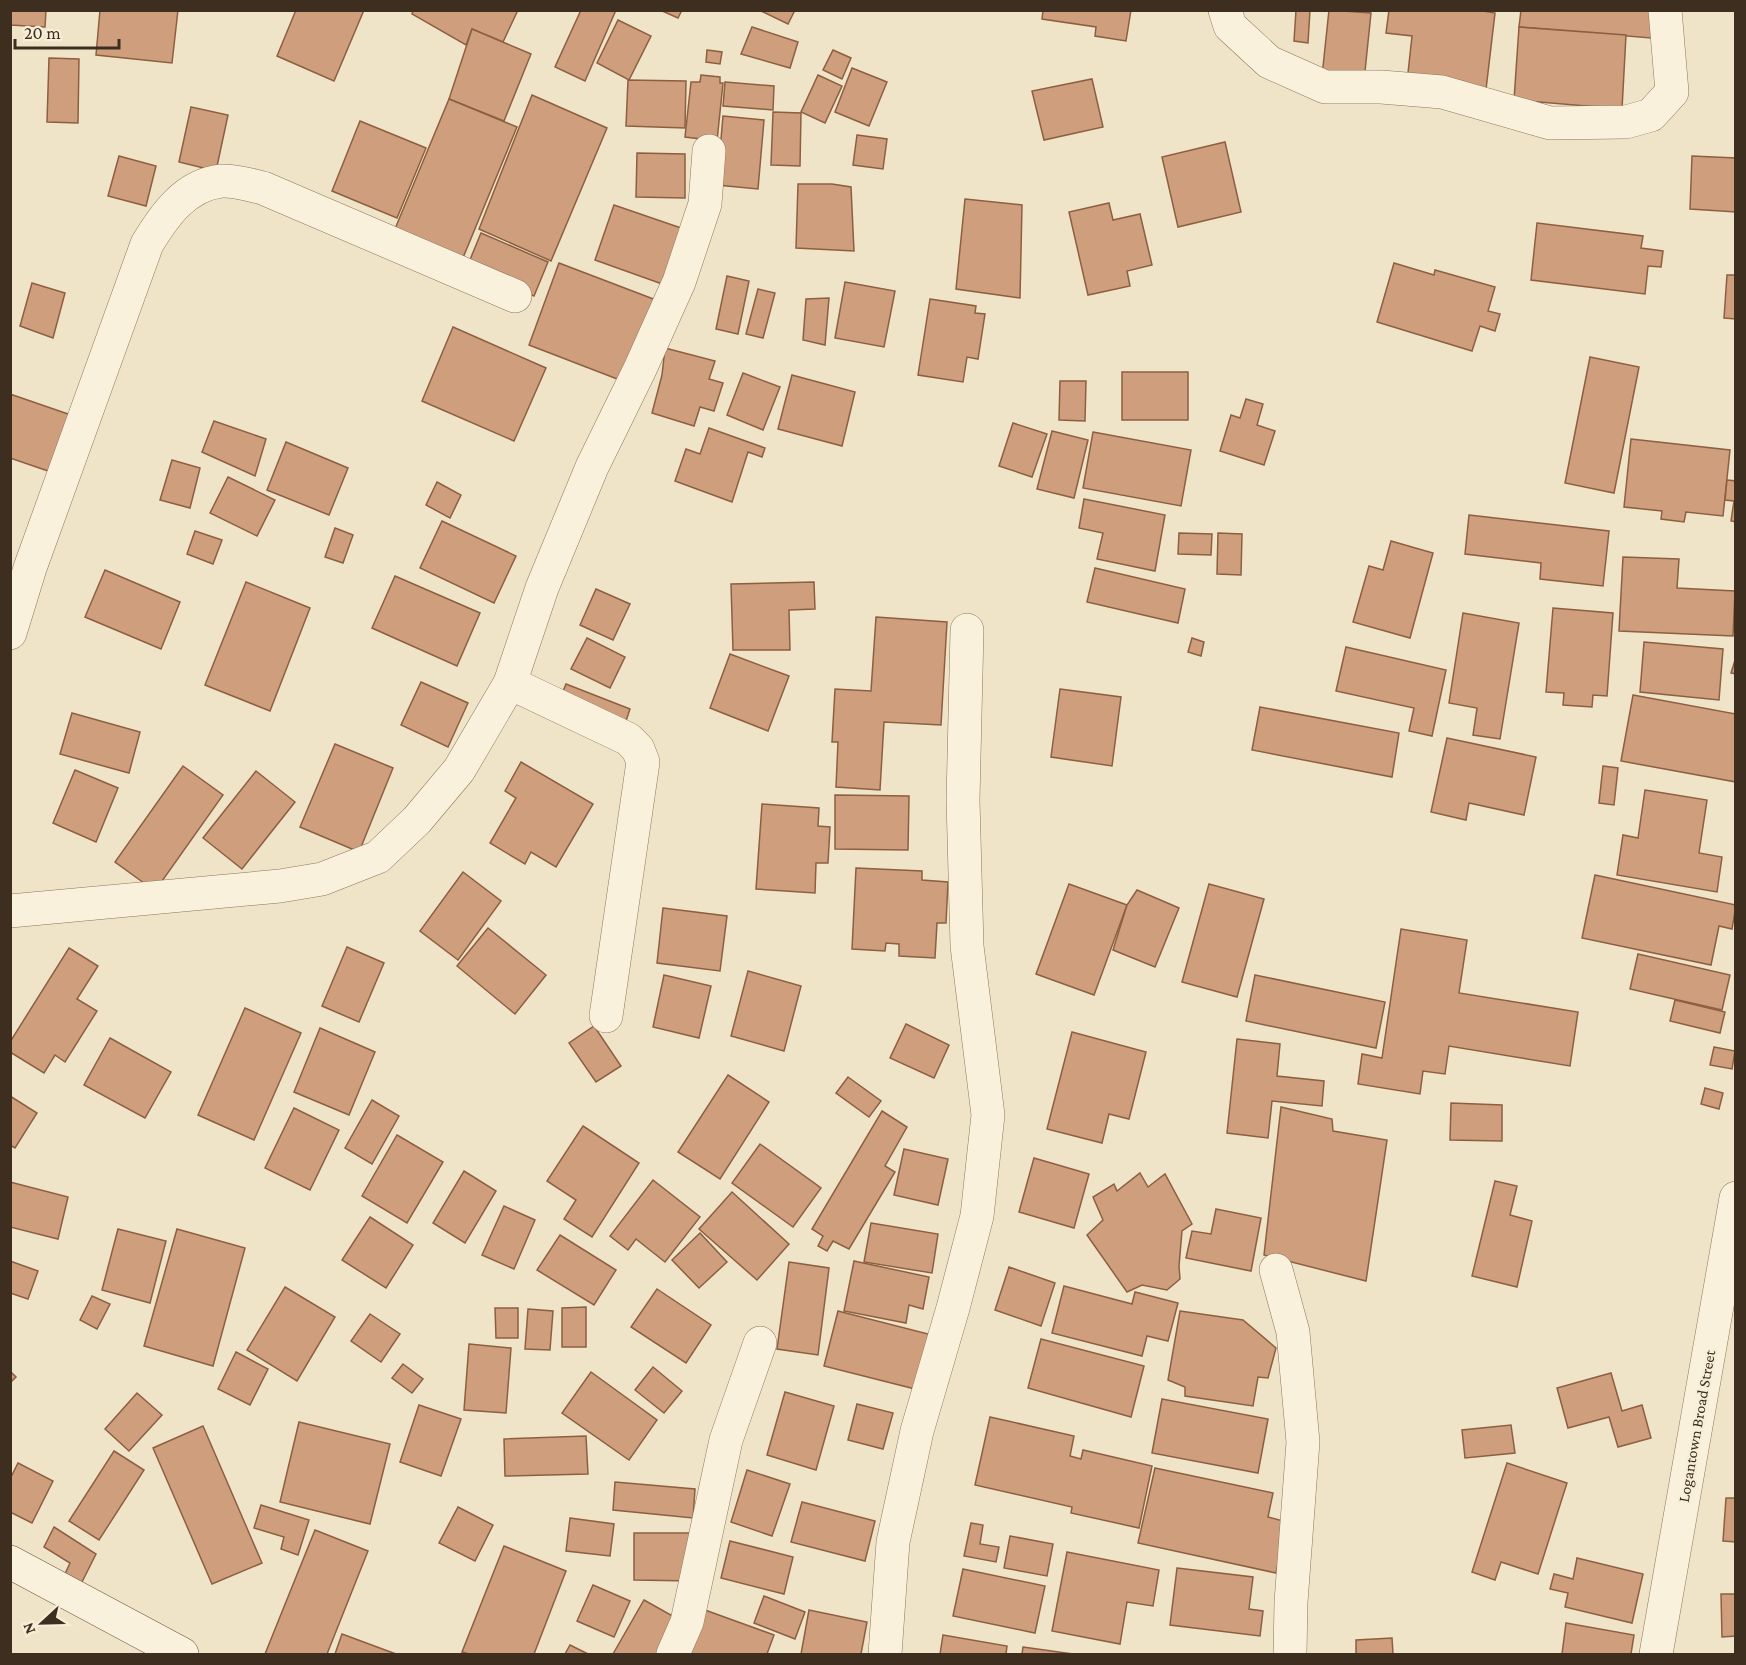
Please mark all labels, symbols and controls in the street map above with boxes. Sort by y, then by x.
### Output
scale bar [15,12,118,50]
text: 20 m [24,23,61,43]
street label: Logantown Broad Street [1675,1348,1719,1504]
north arrow [12,1593,72,1653]
text: N [19,1620,38,1637]

